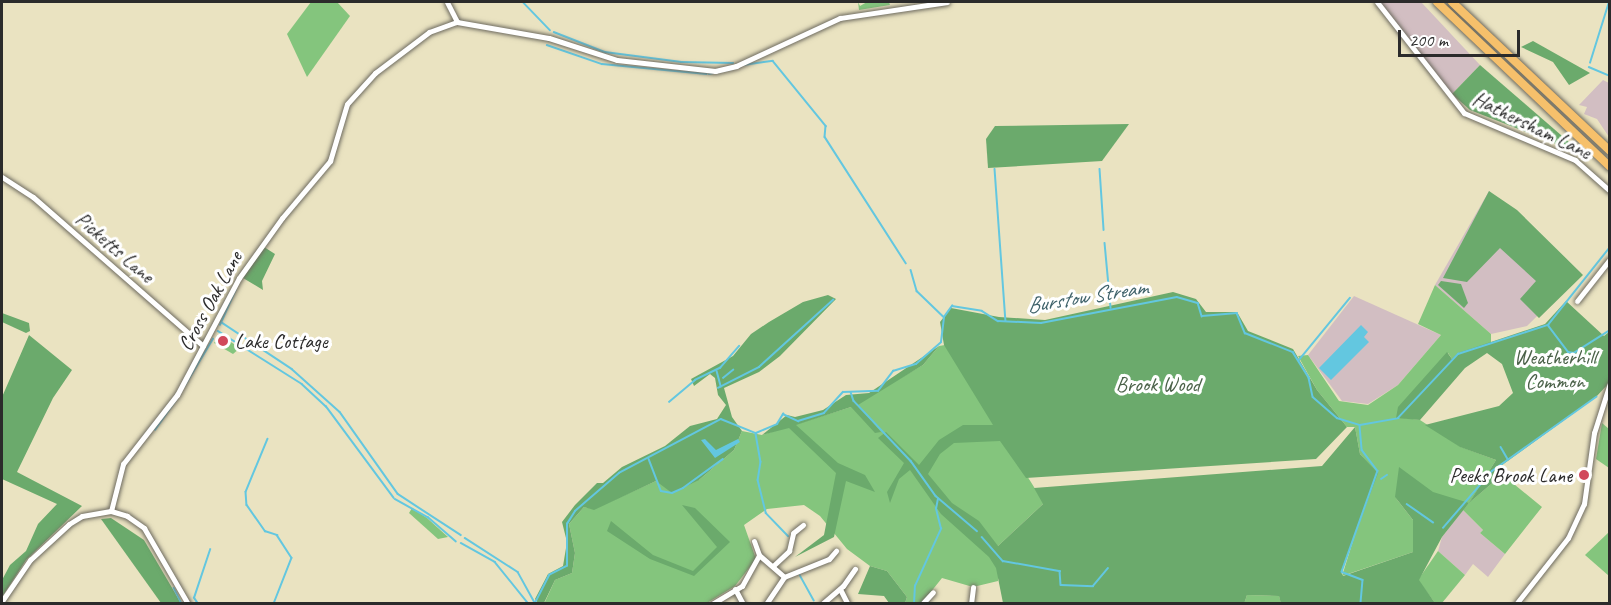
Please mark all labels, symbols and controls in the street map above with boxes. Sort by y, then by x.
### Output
scale bar [1401,18,1522,56]
text: 200 m [1409,29,1448,51]
street label: Hathersham Lane [1469,86,1595,164]
street label: Picketts Lane [70,206,160,288]
street label: Cross Oak Lane [172,246,248,356]
water label: Burstow Stream [1025,274,1149,320]
place label: Lake Cottage [235,328,327,354]
marker: Lake Cottage [216,334,230,348]
park label: Weatherhill Common [1514,344,1596,394]
park label: Brook Wood [1116,371,1200,397]
place label: Peeks Brook Lane [1449,462,1572,488]
marker: Peeks Brook Lane [1577,468,1591,482]

